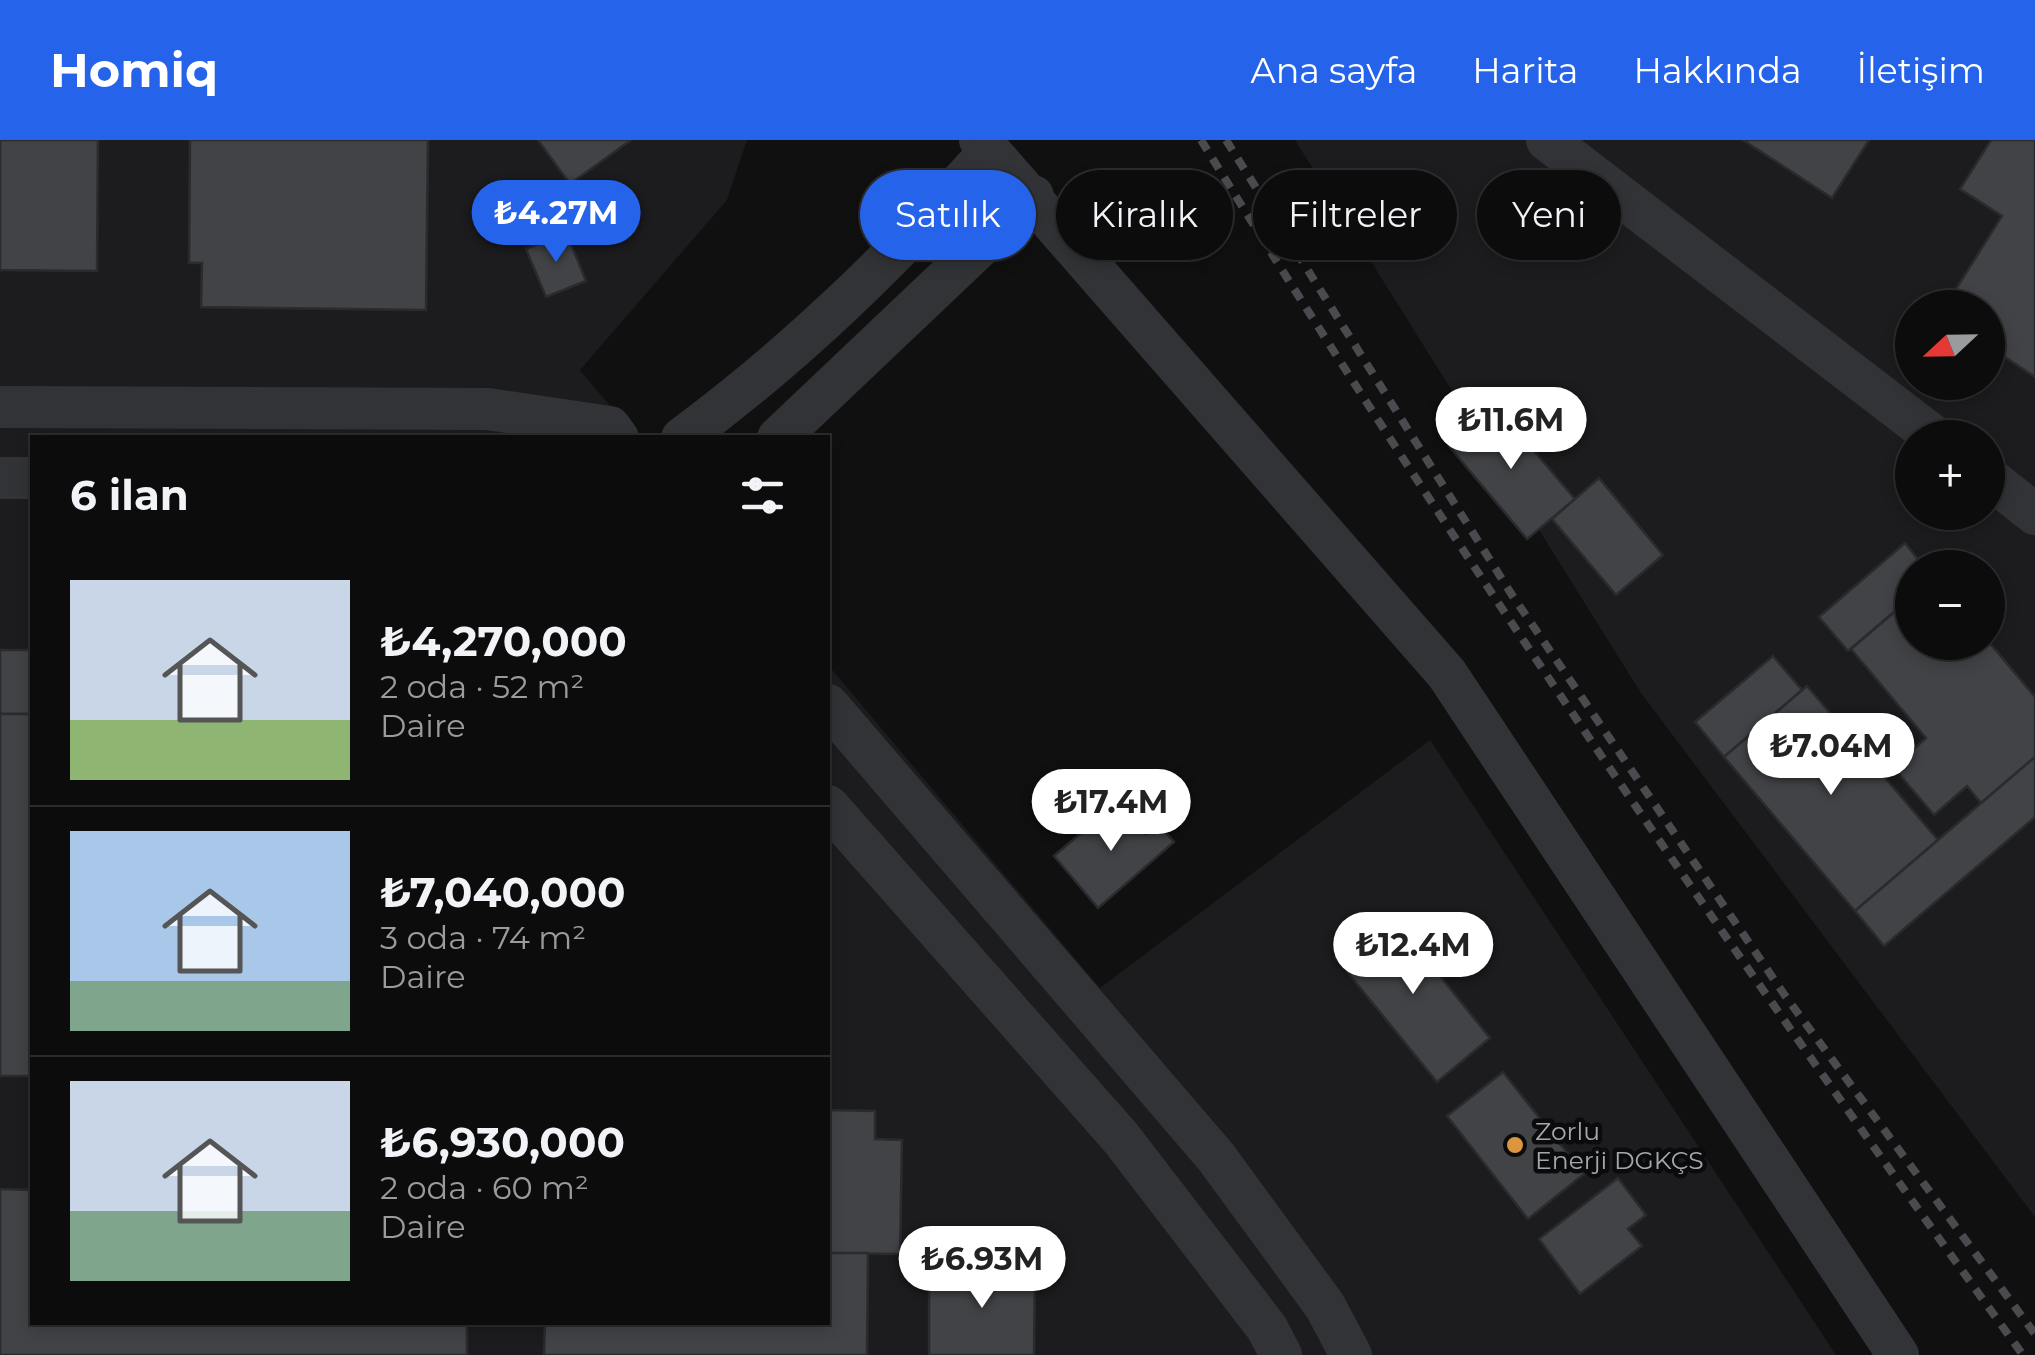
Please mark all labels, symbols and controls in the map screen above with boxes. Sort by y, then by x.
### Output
text: Homiq [50,41,218,99]
text: Ana sayfa [1251,49,1417,92]
text: Harita [1472,49,1578,92]
text: Hakkında [1633,49,1802,92]
text: İletişim [1857,49,1985,92]
chip: Satılık [860,170,1036,260]
chip: Kiralık [1056,170,1233,260]
chip: Filtreler [1253,170,1457,260]
chip: Yeni [1477,170,1621,260]
pin: ₺4.27M [475,180,637,265]
text: ₺4.27M [494,193,618,232]
north arrow [1895,290,2005,400]
map controls [1895,290,2005,660]
pin: ₺11.6M [1430,387,1592,472]
text: ₺11.6M [1458,400,1564,439]
button: + [1895,420,2005,530]
icon: filters [735,468,790,523]
text: 6 ilan [70,469,189,521]
button: − [1895,550,2005,660]
text: ₺4,270,000 [380,615,627,667]
icon: home [150,620,270,740]
text: 2 oda · 52 m² [380,667,584,706]
text: Daire [380,706,466,745]
pin: ₺7.04M [1750,713,1912,798]
text: ₺7.04M [1769,726,1893,765]
pin: ₺17.4M [1030,769,1192,854]
text: ₺17.4M [1054,782,1168,821]
text: ₺7,040,000 [380,866,626,918]
icon: home [150,871,270,991]
pin: ₺12.4M [1332,912,1494,997]
text: 3 oda · 74 m² [380,918,586,957]
text: ₺12.4M [1355,925,1471,964]
text: Daire [380,957,466,996]
text: ₺6,930,000 [380,1116,625,1168]
place label: Zorlu Enerji DGKÇS [1535,1116,1704,1175]
icon: home [150,1121,270,1241]
marker: Zorlu Enerji DGKÇS [1504,1134,1526,1156]
text: 2 oda · 60 m² [380,1168,589,1207]
text: Daire [380,1207,466,1246]
pin: ₺6.93M [901,1226,1063,1311]
text: ₺6.93M [921,1239,1043,1278]

